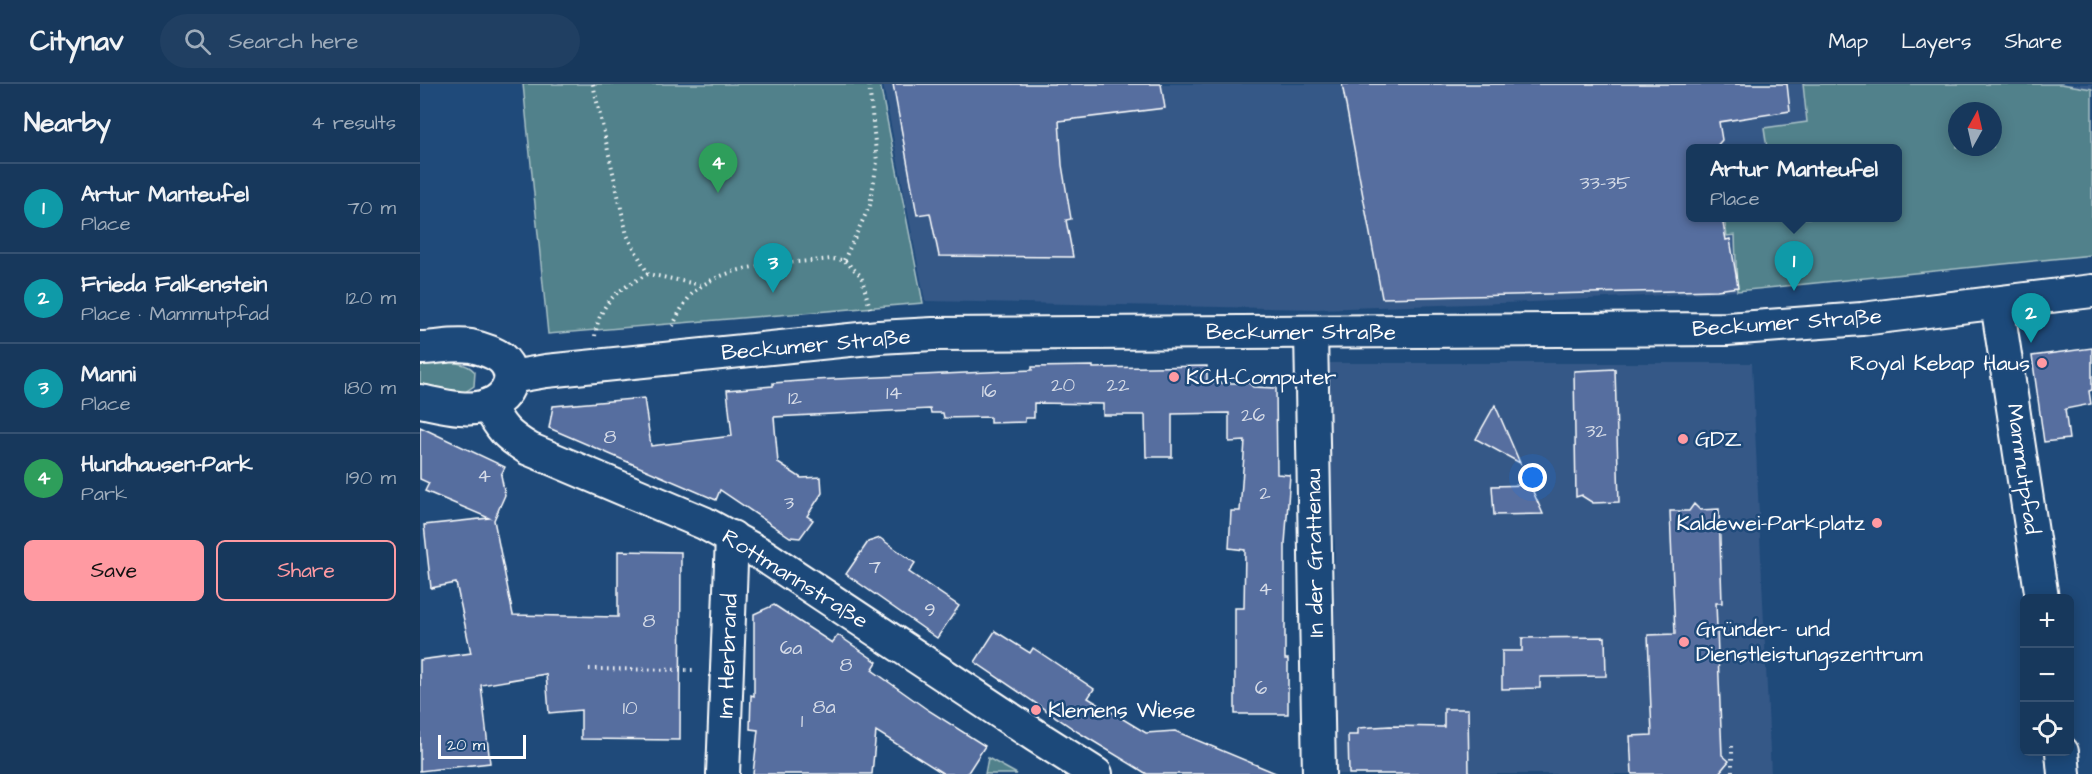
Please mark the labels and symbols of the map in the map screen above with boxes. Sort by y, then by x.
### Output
north arrow [1948,102,2002,156]
pin: 4 [698,144,738,193]
house number: 33-35 [1580,169,1630,197]
pin: 1 [1774,242,1814,291]
pin: 3 [754,244,792,293]
pin: 2 [2012,294,2050,343]
street label: Beckumer Straße [1691,301,1883,345]
street label: Beckumer Straße [1206,317,1396,348]
street label: Beckumer Straße [720,321,912,369]
place label: Royal Kebap Haus [1850,348,2030,380]
marker: Royal Kebap Haus [2035,356,2049,370]
place label: KCH-Computer [1186,362,1336,393]
marker: KCH-Computer [1167,370,1181,384]
house number: 20 [1051,371,1075,399]
house number: 22 [1107,371,1130,399]
house number: 16 [981,377,997,405]
house number: 14 [886,379,902,407]
house number: 12 [788,384,803,412]
house number: 26 [1241,401,1265,429]
street label: Mammutpfad [1999,402,2047,536]
house number: 32 [1585,417,1607,445]
house number: 8 [604,423,617,451]
place label: GDZ [1695,424,1742,455]
marker: GDZ [1676,432,1690,446]
house number: 4 [477,462,491,490]
your location [1518,463,1547,492]
street label: In der Grattenau [1298,468,1332,638]
house number: 2 [1259,479,1271,507]
house number: 3 [784,489,794,517]
place label: Kaldewei-Parkplatz [1676,508,1865,539]
marker: Kaldewei-Parkplatz [1870,516,1884,530]
street label: Rottmannstraße [716,522,874,636]
house number: 7 [869,553,881,581]
house number: 4 [1258,575,1272,603]
street label: Im Herbrand [710,593,746,719]
house number: 9 [924,596,936,624]
house number: 8 [643,607,656,635]
place label: Gründer- und Dienstleistungszentrum [1696,614,1923,671]
house number: 6a [780,634,802,662]
marker: Gründer- und Dienstleistungszentrum [1677,635,1691,649]
house number: 8 [840,651,853,679]
house number: 6 [1255,674,1268,702]
house number: 8a [812,693,836,721]
house number: 10 [622,694,638,722]
place label: Klemens Wiese [1048,695,1196,726]
marker: Klemens Wiese [1029,703,1043,717]
house number: 1 [801,707,804,735]
scale bar [438,732,526,760]

